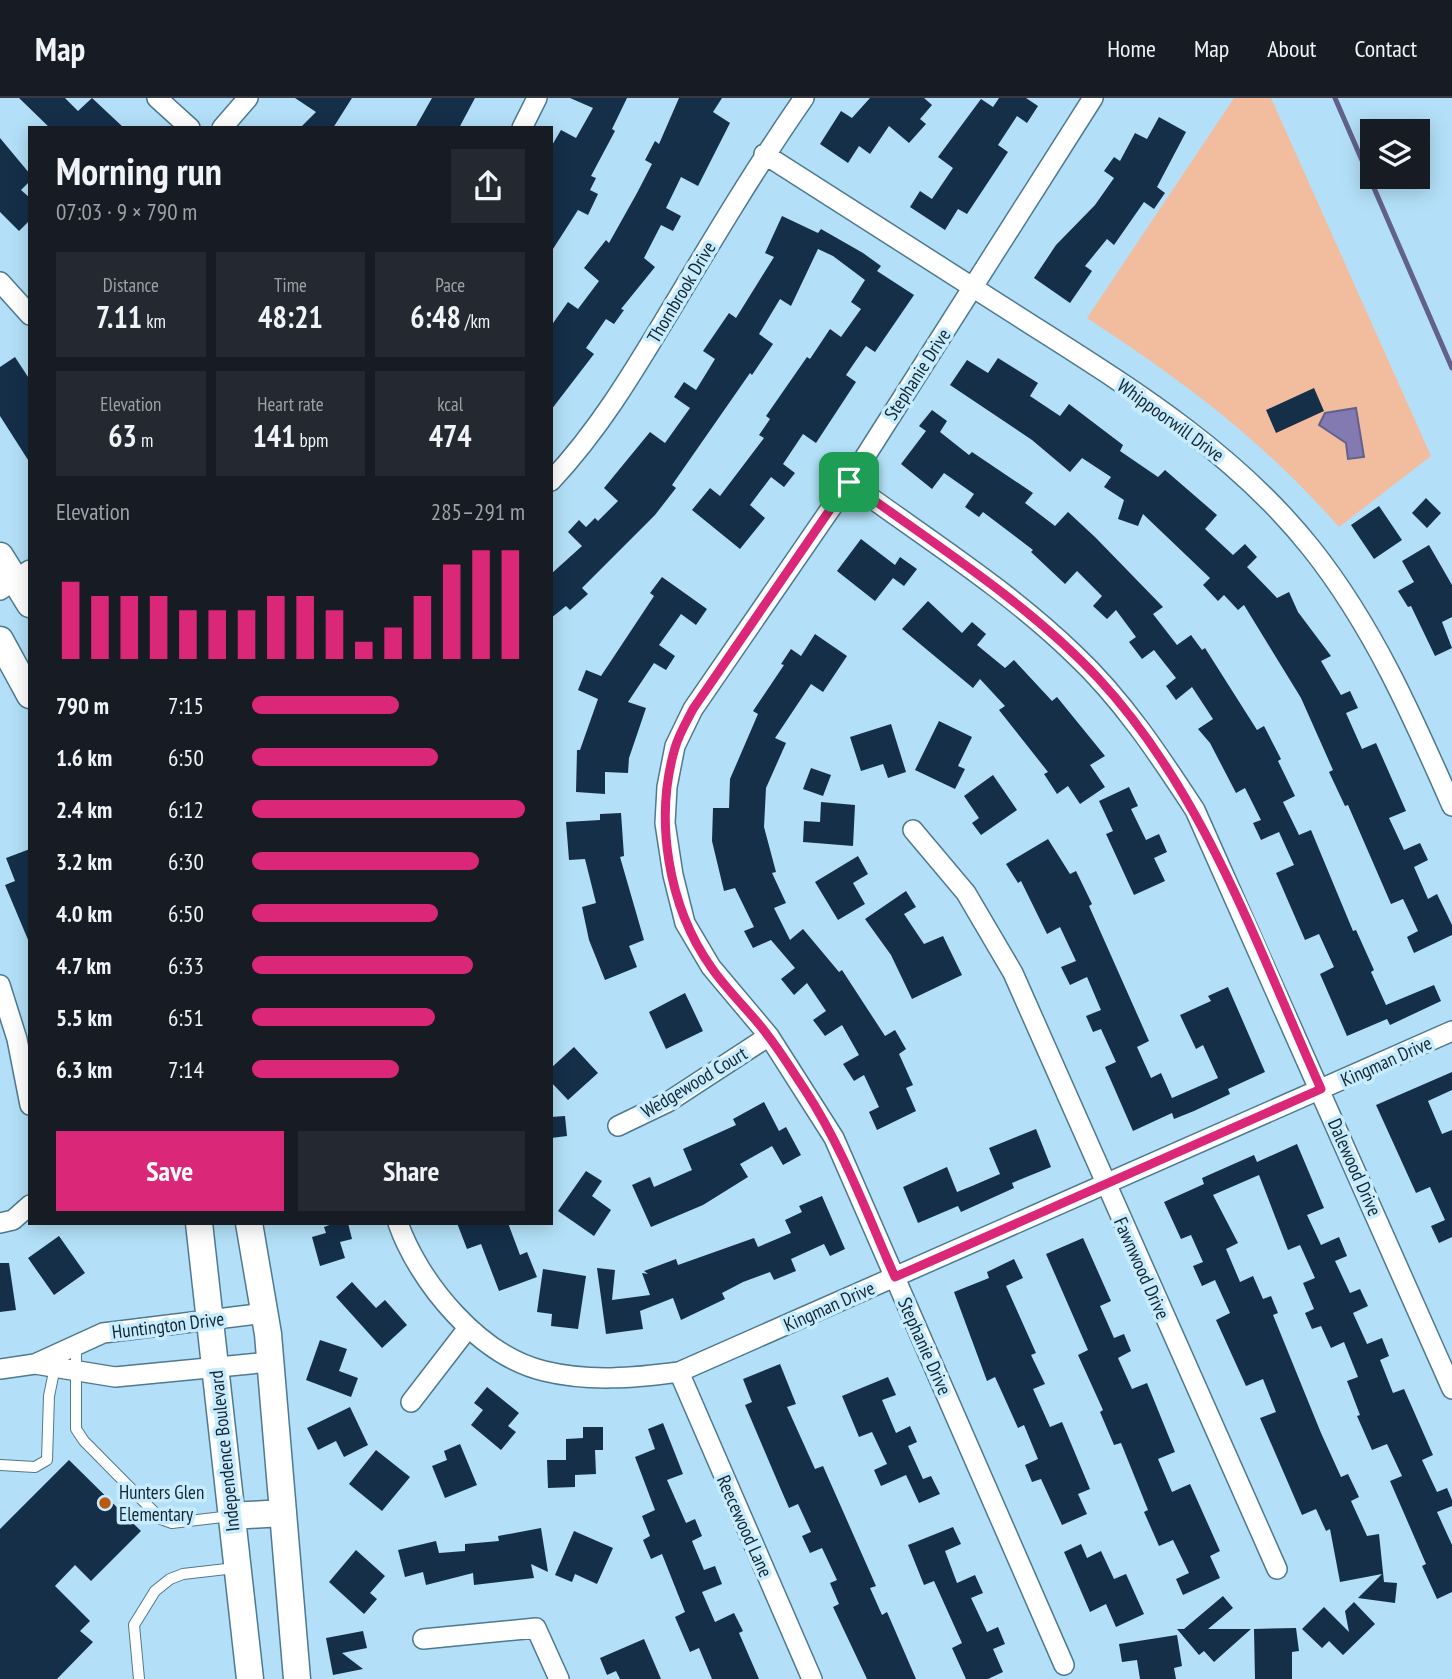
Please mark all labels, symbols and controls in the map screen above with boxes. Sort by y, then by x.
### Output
text: Map [35,27,85,70]
text: Home [1107,33,1156,64]
text: Map [1194,33,1229,64]
text: About [1267,33,1316,64]
text: Contact [1354,33,1417,64]
map controls [1360,119,1430,189]
button: layers [1360,119,1430,189]
text: Morning run [56,146,222,195]
button: share [451,149,525,223]
text: 07:03 · 9 × 790 m [56,197,197,226]
street label: Thornbrook Drive [641,237,721,347]
text: Distance [103,273,159,297]
text: Time [274,273,307,297]
text: Pace [435,273,465,297]
text: 7.11 [96,297,142,336]
text: 48:21 [258,297,323,336]
text: 6:48 [410,297,461,336]
text: km [142,309,166,333]
text: /km [461,309,490,333]
street label: Stephanie Drive [879,324,956,424]
street label: Whippoorwill Drive [1113,373,1229,467]
text: Elevation [100,392,161,416]
text: Heart rate [257,392,324,416]
text: kcal [437,392,463,416]
text: 63 [108,416,137,455]
text: 141 [253,416,296,455]
text: 474 [429,416,472,455]
text: m [137,428,153,452]
text: bpm [296,428,328,452]
pin [819,452,879,512]
icon: arrive [830,463,868,501]
text: Elevation [56,497,130,526]
text: 285–291 m [431,497,525,526]
text: 790 m [56,691,109,720]
text: 7:15 [168,691,204,720]
text: 1.6 km [56,743,112,772]
text: 6:50 [168,743,204,772]
text: 2.4 km [56,795,112,824]
text: 6:12 [168,795,204,824]
text: 3.2 km [56,847,112,876]
text: 6:30 [168,847,204,876]
text: 4.0 km [56,899,112,928]
text: 6:50 [168,899,204,928]
text: 4.7 km [56,951,111,980]
text: 6:33 [168,951,204,980]
text: 5.5 km [56,1003,112,1032]
text: 6:51 [168,1003,204,1032]
street label: Kingman Drive [1337,1030,1435,1092]
street label: Wedgewood Court [637,1041,752,1123]
text: 6.3 km [56,1055,112,1084]
text: 7:14 [168,1055,204,1084]
street label: Dalewood Drive [1323,1115,1387,1219]
button: Save [56,1131,284,1211]
button: Share [298,1131,525,1211]
street label: Fawnwood Drive [1109,1213,1175,1323]
street label: Kingman Drive [780,1275,878,1337]
street label: Stephanie Drive [893,1294,957,1399]
street label: Huntington Drive [111,1306,226,1344]
street label: Independence Boulevard [204,1369,244,1533]
street label: Reecewood Lane [712,1471,778,1581]
place label: Hunters Glen Elementary [119,1480,204,1526]
marker: Hunters Glen Elementary [97,1495,113,1511]

